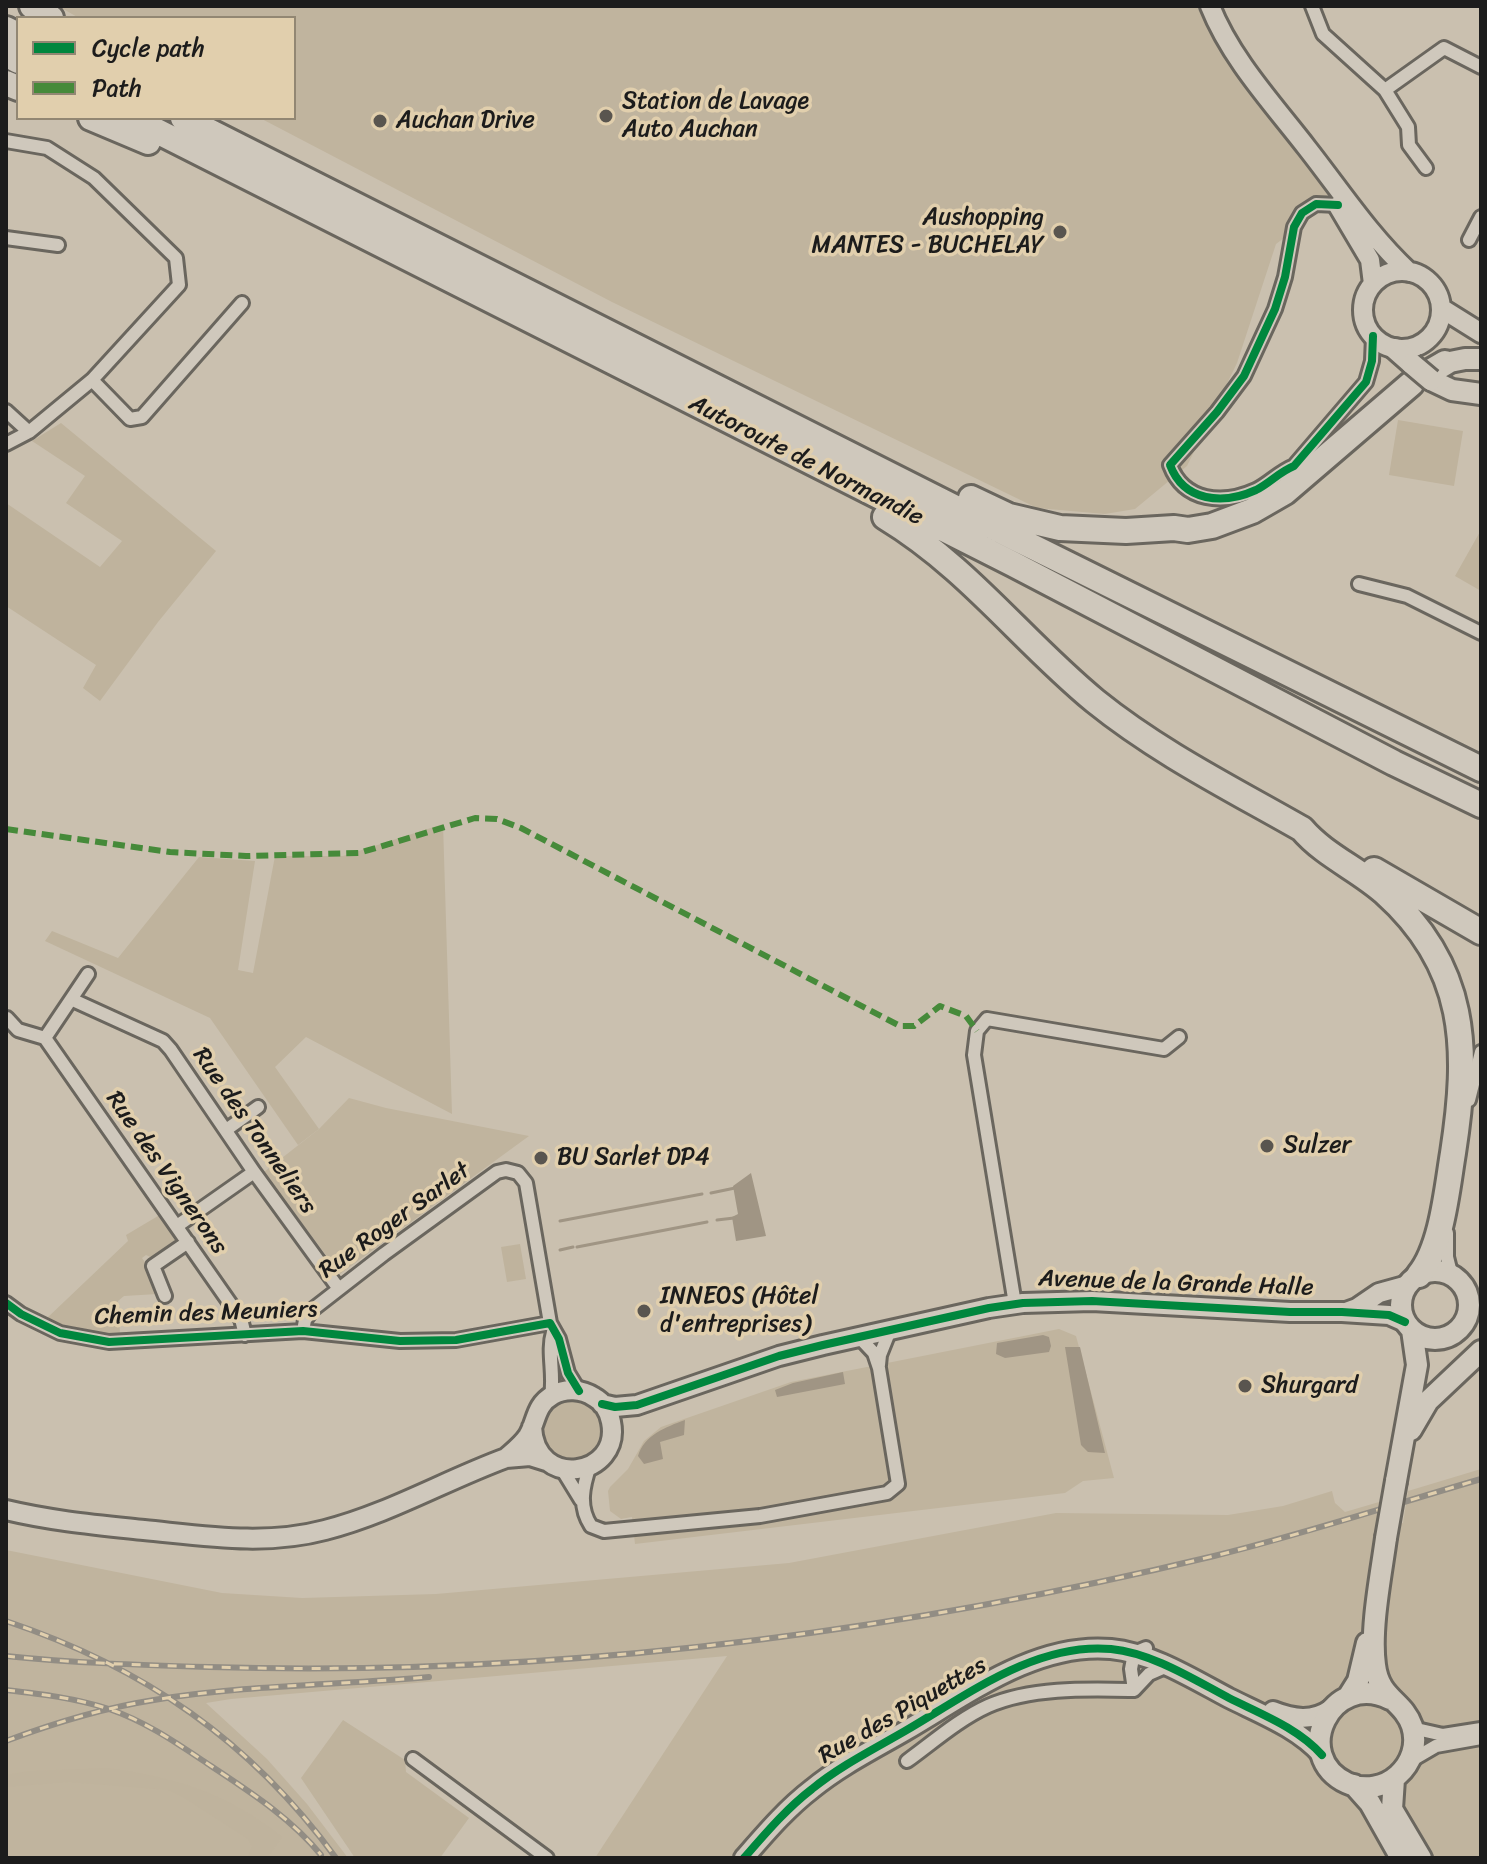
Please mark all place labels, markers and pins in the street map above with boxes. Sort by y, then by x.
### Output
place label: Station de Lavage Auto Auchan [622,88,809,144]
place label: Auchan Drive [396,107,535,135]
marker: Station de Lavage Auto Auchan [597,107,615,125]
marker: Auchan Drive [371,112,389,130]
place label: Aushopping MANTES - BUCHELAY [812,204,1044,260]
marker: Aushopping MANTES - BUCHELAY [1051,223,1069,241]
place label: Sulzer [1283,1132,1351,1160]
marker: Sulzer [1258,1137,1276,1155]
place label: BU Sarlet DP4 [557,1144,710,1172]
marker: BU Sarlet DP4 [532,1149,550,1167]
place label: INNEOS (Hôtel d'entreprises) [660,1283,818,1339]
marker: INNEOS (Hôtel d'entreprises) [635,1302,653,1320]
place label: Shurgard [1261,1372,1358,1400]
marker: Shurgard [1236,1377,1254,1395]

